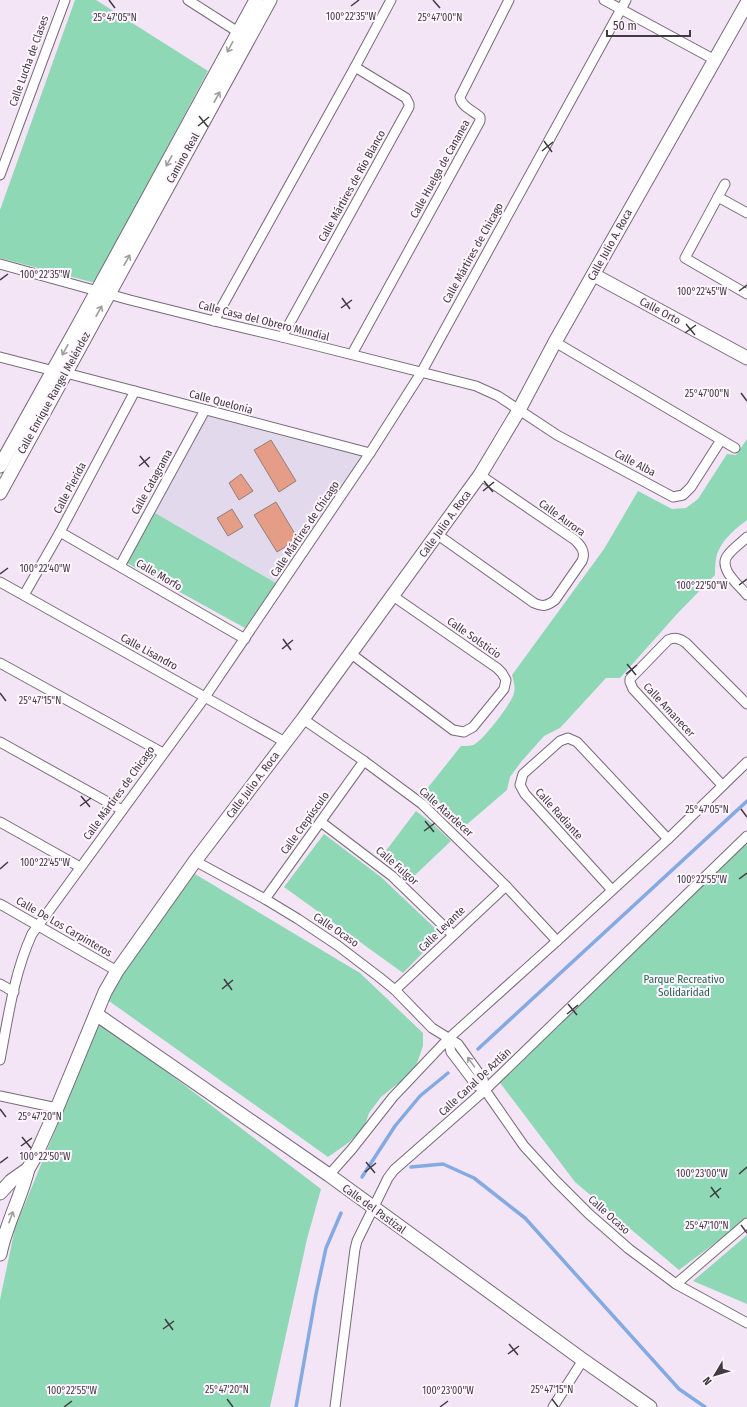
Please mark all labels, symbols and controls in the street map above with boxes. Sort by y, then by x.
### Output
text: 100°22'35"W [326,11,376,23]
text: 25°47'05"N [93,12,137,24]
text: 25°47'00"N [418,12,462,24]
scale bar [607,12,690,38]
street label: Calle Lucha de Clases [6,13,52,108]
text: 50 m [613,19,637,33]
one-way arrow [226,40,234,52]
one-way arrow [213,91,221,103]
street label: Calle Huelga de Cananea [407,117,473,221]
street label: Calle Mártires de Río Blanco [316,128,388,244]
street label: Camino Real [164,130,202,185]
one-way arrow [164,155,172,167]
street label: Calle Mártires de Chicago [440,200,506,305]
street label: Calle Julio A. Roca [585,207,635,283]
one-way arrow [124,254,132,266]
text: 100°22'35"W [20,269,70,281]
text: 100°22'45"W [677,286,727,298]
street label: Calle Orto [637,295,683,327]
street label: Calle Casa del Obrero Mundial [197,298,331,344]
one-way arrow [96,305,104,317]
street label: Calle Enrique Rangel Meléndez [15,329,93,456]
one-way arrow [61,344,69,356]
street label: Calle Quelonia [188,387,254,417]
text: 25°47'00"N [685,388,729,400]
street label: Calle Catagrama [129,447,175,517]
street label: Calle Alba [612,447,658,479]
street label: Calle Pierida [51,460,89,516]
street label: Calle Mártires de Chicago [268,478,342,579]
street label: Calle Julio A. Roca [416,488,474,560]
street label: Calle Aurora [536,497,588,539]
street label: Calle Morfo [134,557,185,593]
text: 100°22'40"W [20,563,71,575]
text: 100°22'50"W [677,580,728,592]
street label: Calle Solsticio [444,615,504,662]
street label: Calle Lisandro [118,631,180,673]
street label: Calle Amanecer [641,680,697,740]
text: 25°47'15"N [19,695,61,707]
street label: Calle Mártires de Chicago [81,743,158,842]
street label: Calle Julio A. Roca [224,749,282,821]
street label: Calle Atardecer [416,784,476,840]
street label: Calle Radiante [533,786,585,842]
street label: Calle Crepúsculo [278,789,332,857]
text: 25°47'05"N [685,804,729,816]
street label: Calle Fulgor [373,844,421,888]
text: 100°22'45"W [20,857,70,869]
text: 100°22'55"W [677,874,727,886]
street label: Calle De Los Carpinteros [14,894,115,960]
street label: Calle Levante [416,904,468,954]
street label: Calle Ocaso [311,910,361,950]
park label: Parque Recreativo Solidaridad [643,973,725,999]
street label: Calle Canal De Aztlán [436,1045,514,1119]
one-way arrow [467,1056,475,1067]
text: 25°47'20"N [18,1111,62,1123]
text: 100°22'50"W [20,1151,71,1163]
text: 100°23'00"W [676,1168,728,1180]
street label: Calle del Pastizal [340,1182,408,1236]
street label: Calle Ocaso [585,1193,633,1237]
one-way arrow [8,1211,16,1223]
text: 25°47'10"N [685,1220,729,1232]
north arrow [695,1355,735,1395]
text: N [700,1374,715,1387]
text: 25°47'20"N [205,1384,249,1396]
text: 25°47'15"N [531,1384,573,1396]
text: 100°22'55"W [47,1385,97,1397]
text: 100°23'00"W [422,1385,474,1397]

